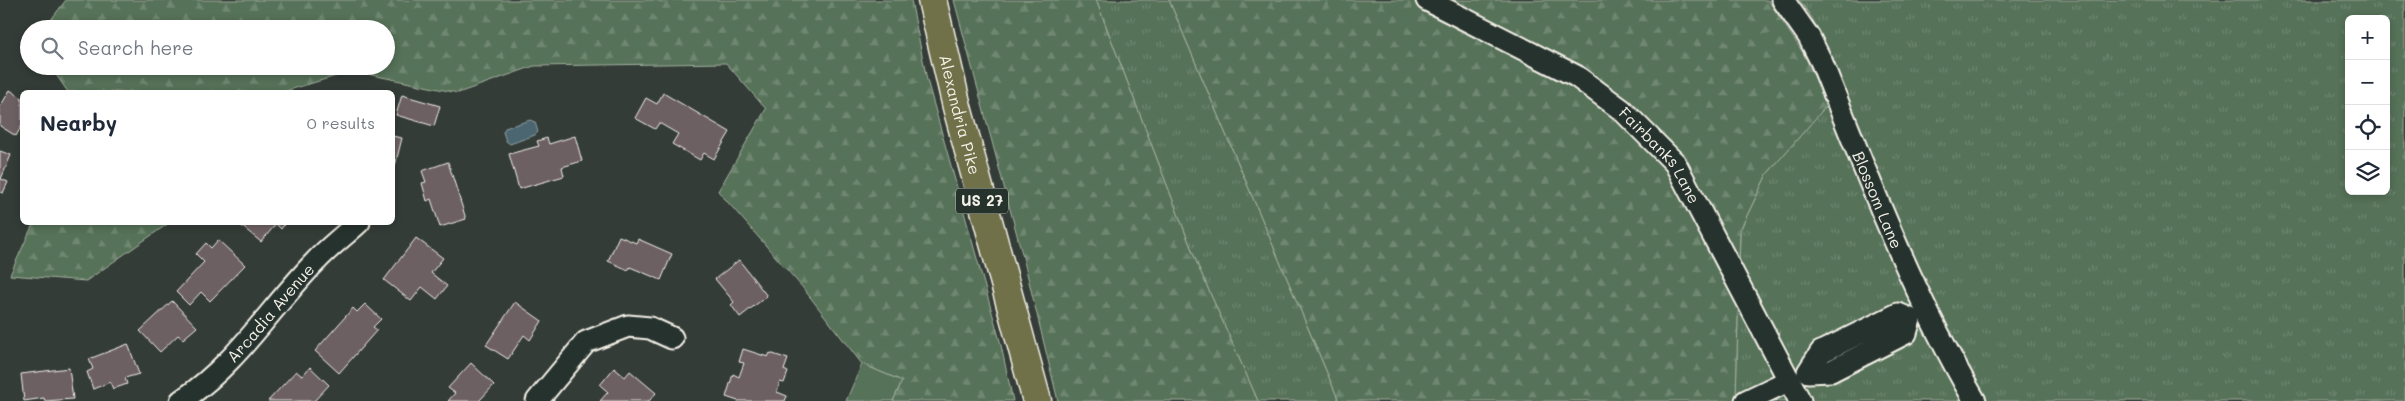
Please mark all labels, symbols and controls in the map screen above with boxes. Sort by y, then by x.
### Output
map controls [2345,15,2390,195]
button: + [2345,15,2390,60]
search box [20,20,395,75]
icon: search [38,34,66,62]
text: Search here [78,35,194,60]
street label: Alexandria Pike [935,52,986,177]
button: − [2345,60,2390,105]
street label: Fairbanks Lane [1615,102,1705,207]
button: locate [2345,105,2390,150]
text: Nearby [40,109,117,136]
text: 0 results [307,112,375,133]
street label: Blossom Lane [1848,148,1908,252]
button: layers [2345,150,2390,195]
road number: US 27 [956,188,1008,214]
street label: Arcadia Avenue [222,259,318,367]

